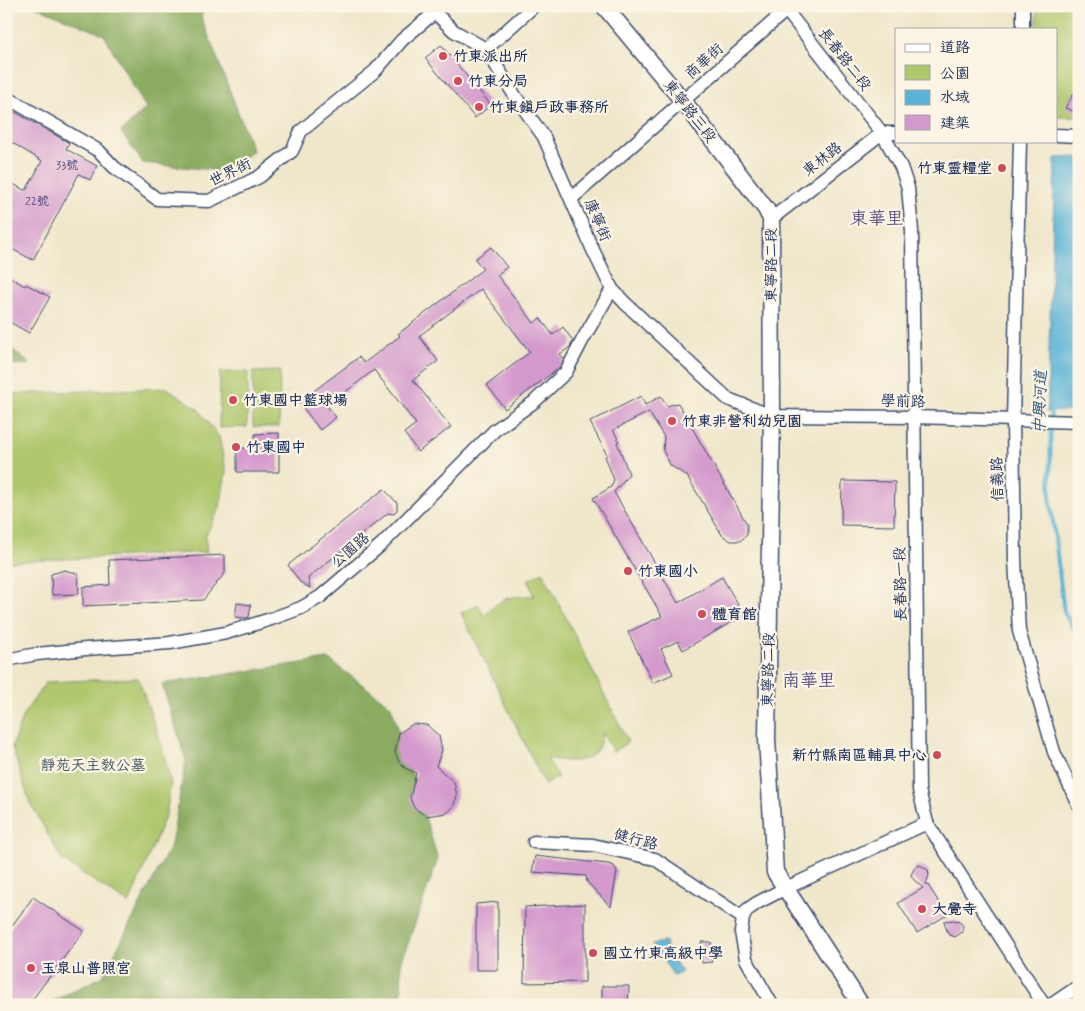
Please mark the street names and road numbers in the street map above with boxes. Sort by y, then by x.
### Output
street label: 長春路二段 [813,24,875,95]
street label: 商華街 [681,39,728,84]
street label: 東寧路三段 [658,76,720,147]
street label: 東林路 [799,138,847,182]
street label: 世界街 [206,154,255,192]
street label: 康寧街 [579,196,615,245]
street label: 東寧路二段 [762,227,782,303]
street label: 學前路 [880,392,926,412]
street label: 信義路 [988,456,1008,502]
street label: 公園路 [327,528,374,573]
street label: 長春路一段 [890,546,912,622]
street label: 東寧路二段 [758,632,780,708]
street label: 健行路 [611,824,660,855]

